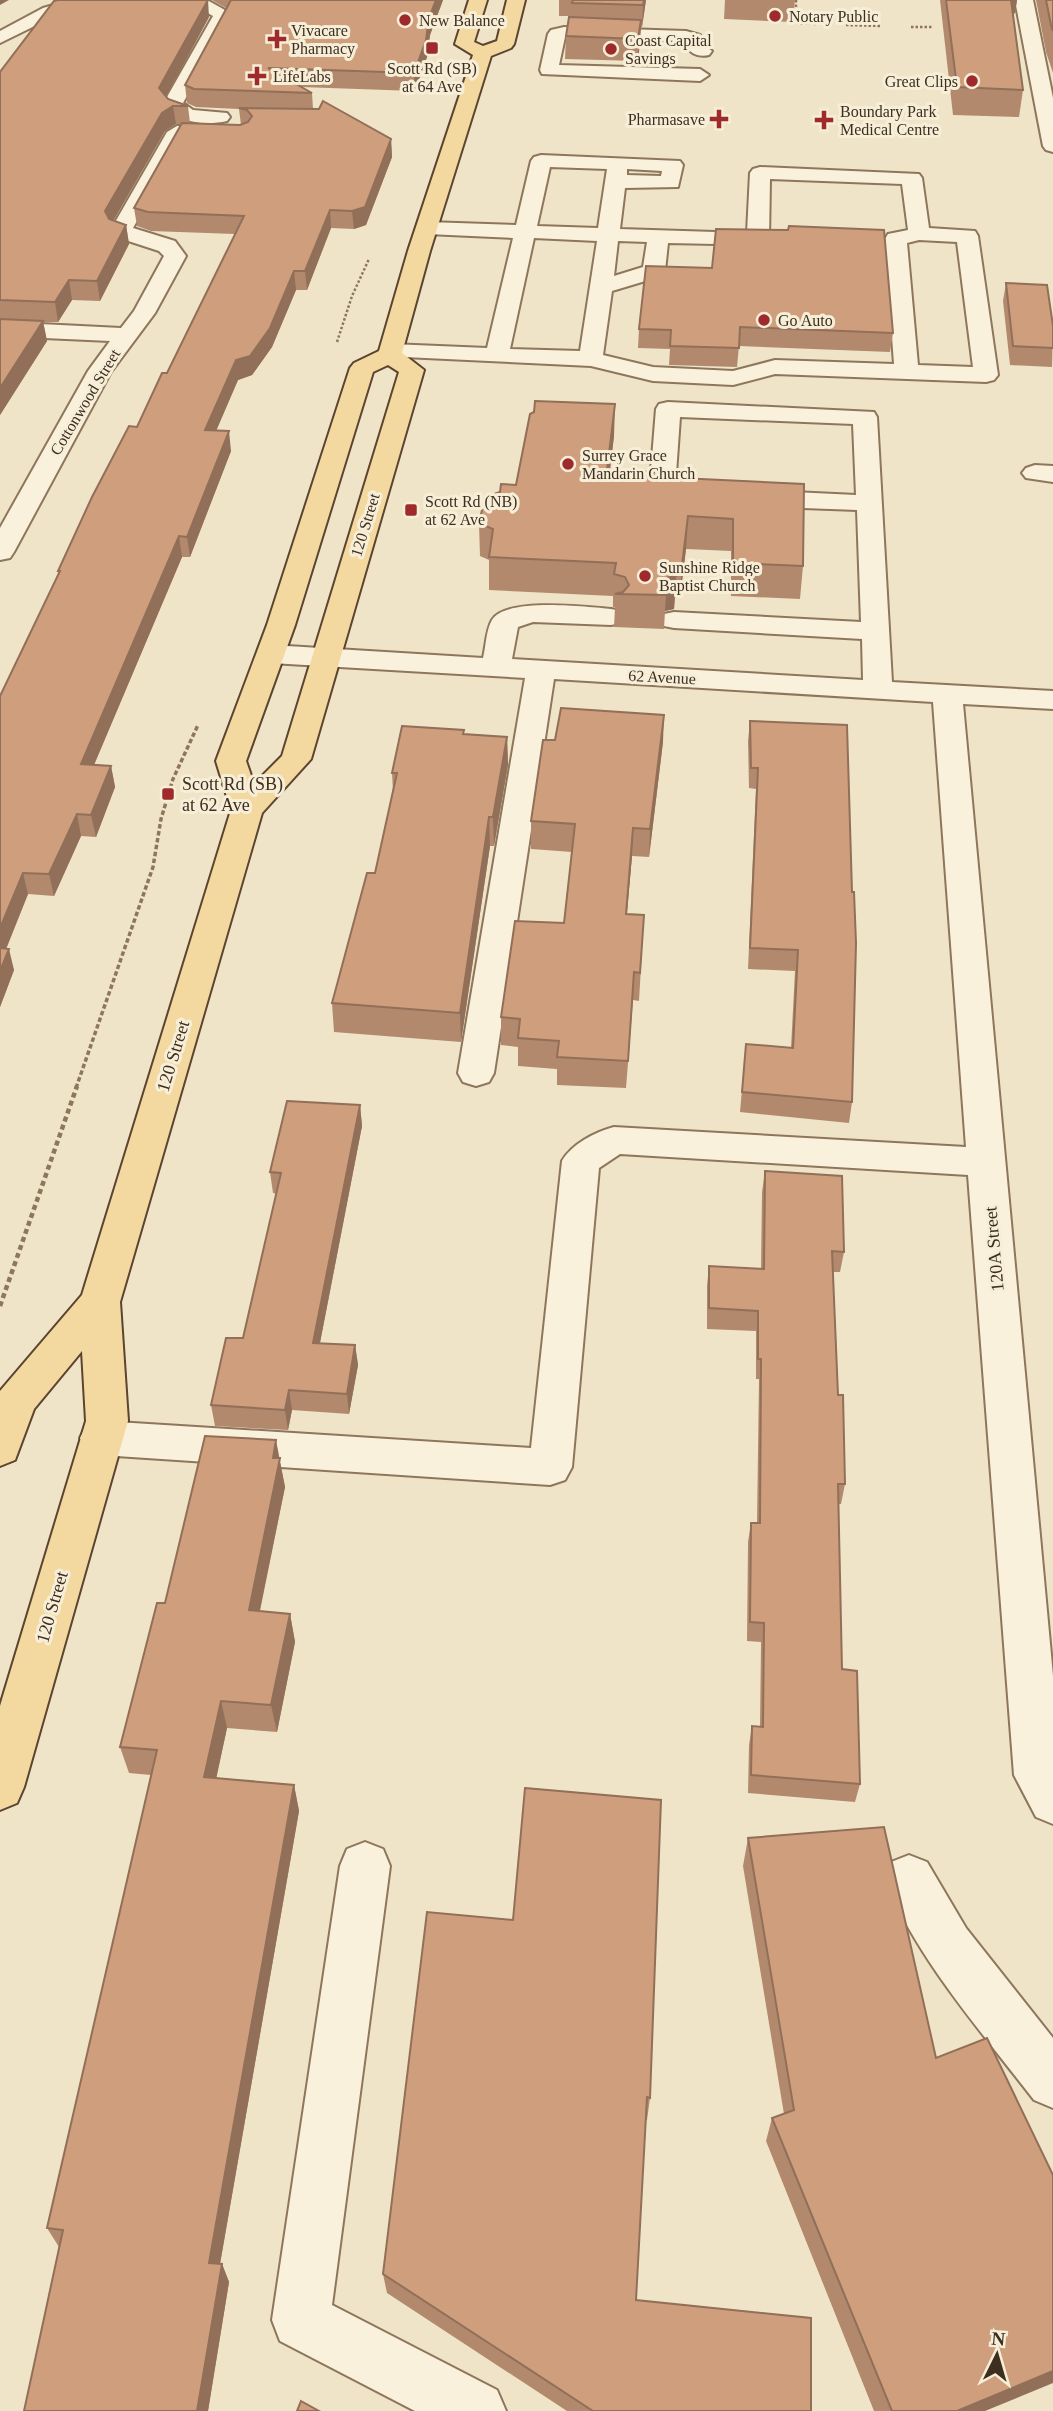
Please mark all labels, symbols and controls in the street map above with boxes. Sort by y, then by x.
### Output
marker: Notary Public [767,8,783,24]
place label: Notary Public [789,8,878,26]
marker: New Balance [397,12,413,28]
place label: New Balance [419,12,505,29]
place label: Vivacare Pharmacy [291,22,355,58]
marker: Vivacare Pharmacy [269,31,285,47]
place label: Coast Capital Savings [625,32,712,68]
marker: Scott Rd (SB) at 64 Ave [424,40,440,56]
marker: Coast Capital Savings [603,41,619,57]
place label: Scott Rd (SB) at 64 Ave [387,60,477,95]
marker: LifeLabs [247,66,267,86]
place label: LifeLabs [273,68,331,85]
place label: Great Clips [885,73,958,91]
marker: Great Clips [964,73,980,89]
place label: Boundary Park Medical Centre [840,103,939,138]
marker: Boundary Park Medical Centre [814,110,834,130]
place label: Pharmasave [628,111,705,128]
marker: Pharmasave [711,111,727,127]
marker: Go Auto [756,312,772,328]
place label: Go Auto [778,312,833,329]
street label: Cottonwood Street [47,346,124,458]
place label: Surrey Grace Mandarin Church [582,447,695,482]
marker: Surrey Grace Mandarin Church [560,456,576,472]
street label: 120 Street [347,491,383,559]
place label: Scott Rd (NB) at 62 Ave [425,493,517,528]
marker: Scott Rd (NB) at 62 Ave [403,502,419,518]
place label: Sunshine Ridge Baptist Church [659,559,760,595]
marker: Sunshine Ridge Baptist Church [637,568,653,584]
street label: 62 Avenue [628,667,696,687]
place label: Scott Rd (SB) at 62 Ave [182,774,283,815]
marker: Scott Rd (SB) at 62 Ave [160,786,176,802]
street label: 120 Street [153,1018,193,1094]
street label: 120A Street [980,1206,1008,1292]
street label: 120 Street [32,1569,72,1645]
north arrow [962,2320,1032,2390]
text: N [991,2328,1006,2350]

